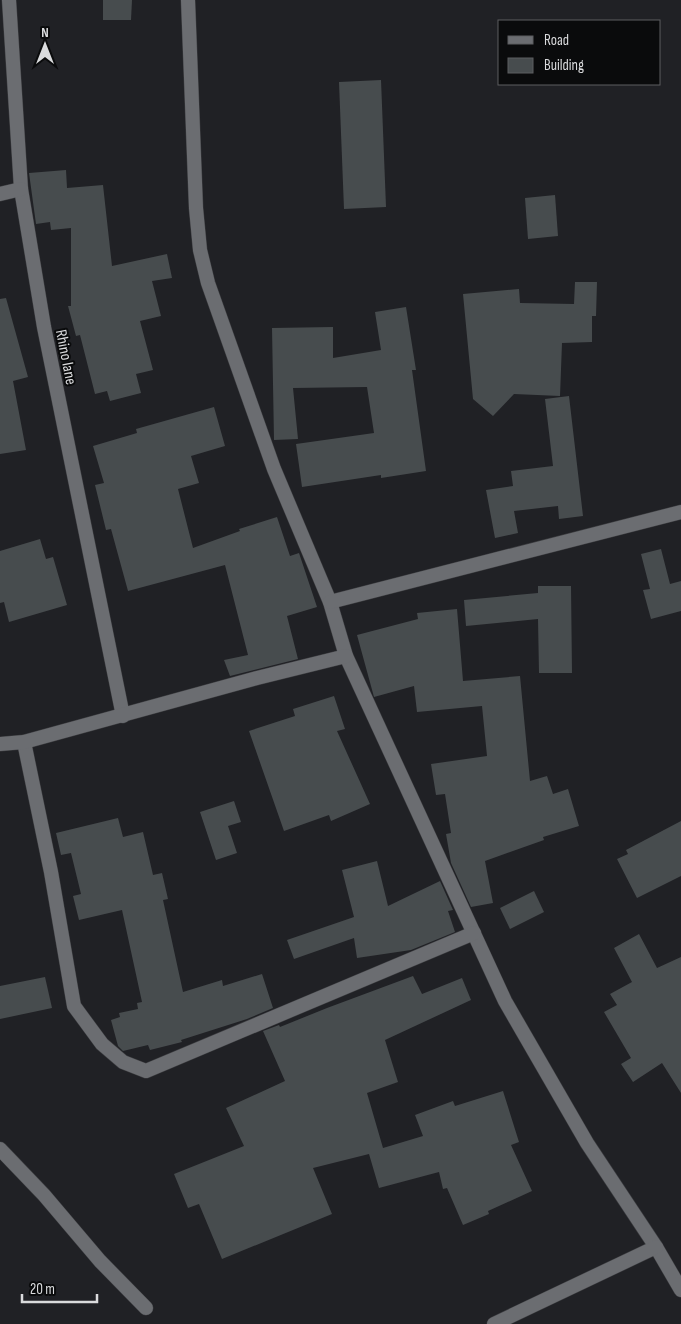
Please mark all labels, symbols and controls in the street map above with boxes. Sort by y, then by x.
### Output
north arrow [20,20,70,70]
legend [498,20,661,85]
text: N [41,24,49,41]
text: Road [544,31,569,50]
text: Building [544,56,584,75]
street label: Rhino lane [51,328,80,386]
scale bar [22,1272,98,1304]
text: 20 m [30,1280,55,1299]

